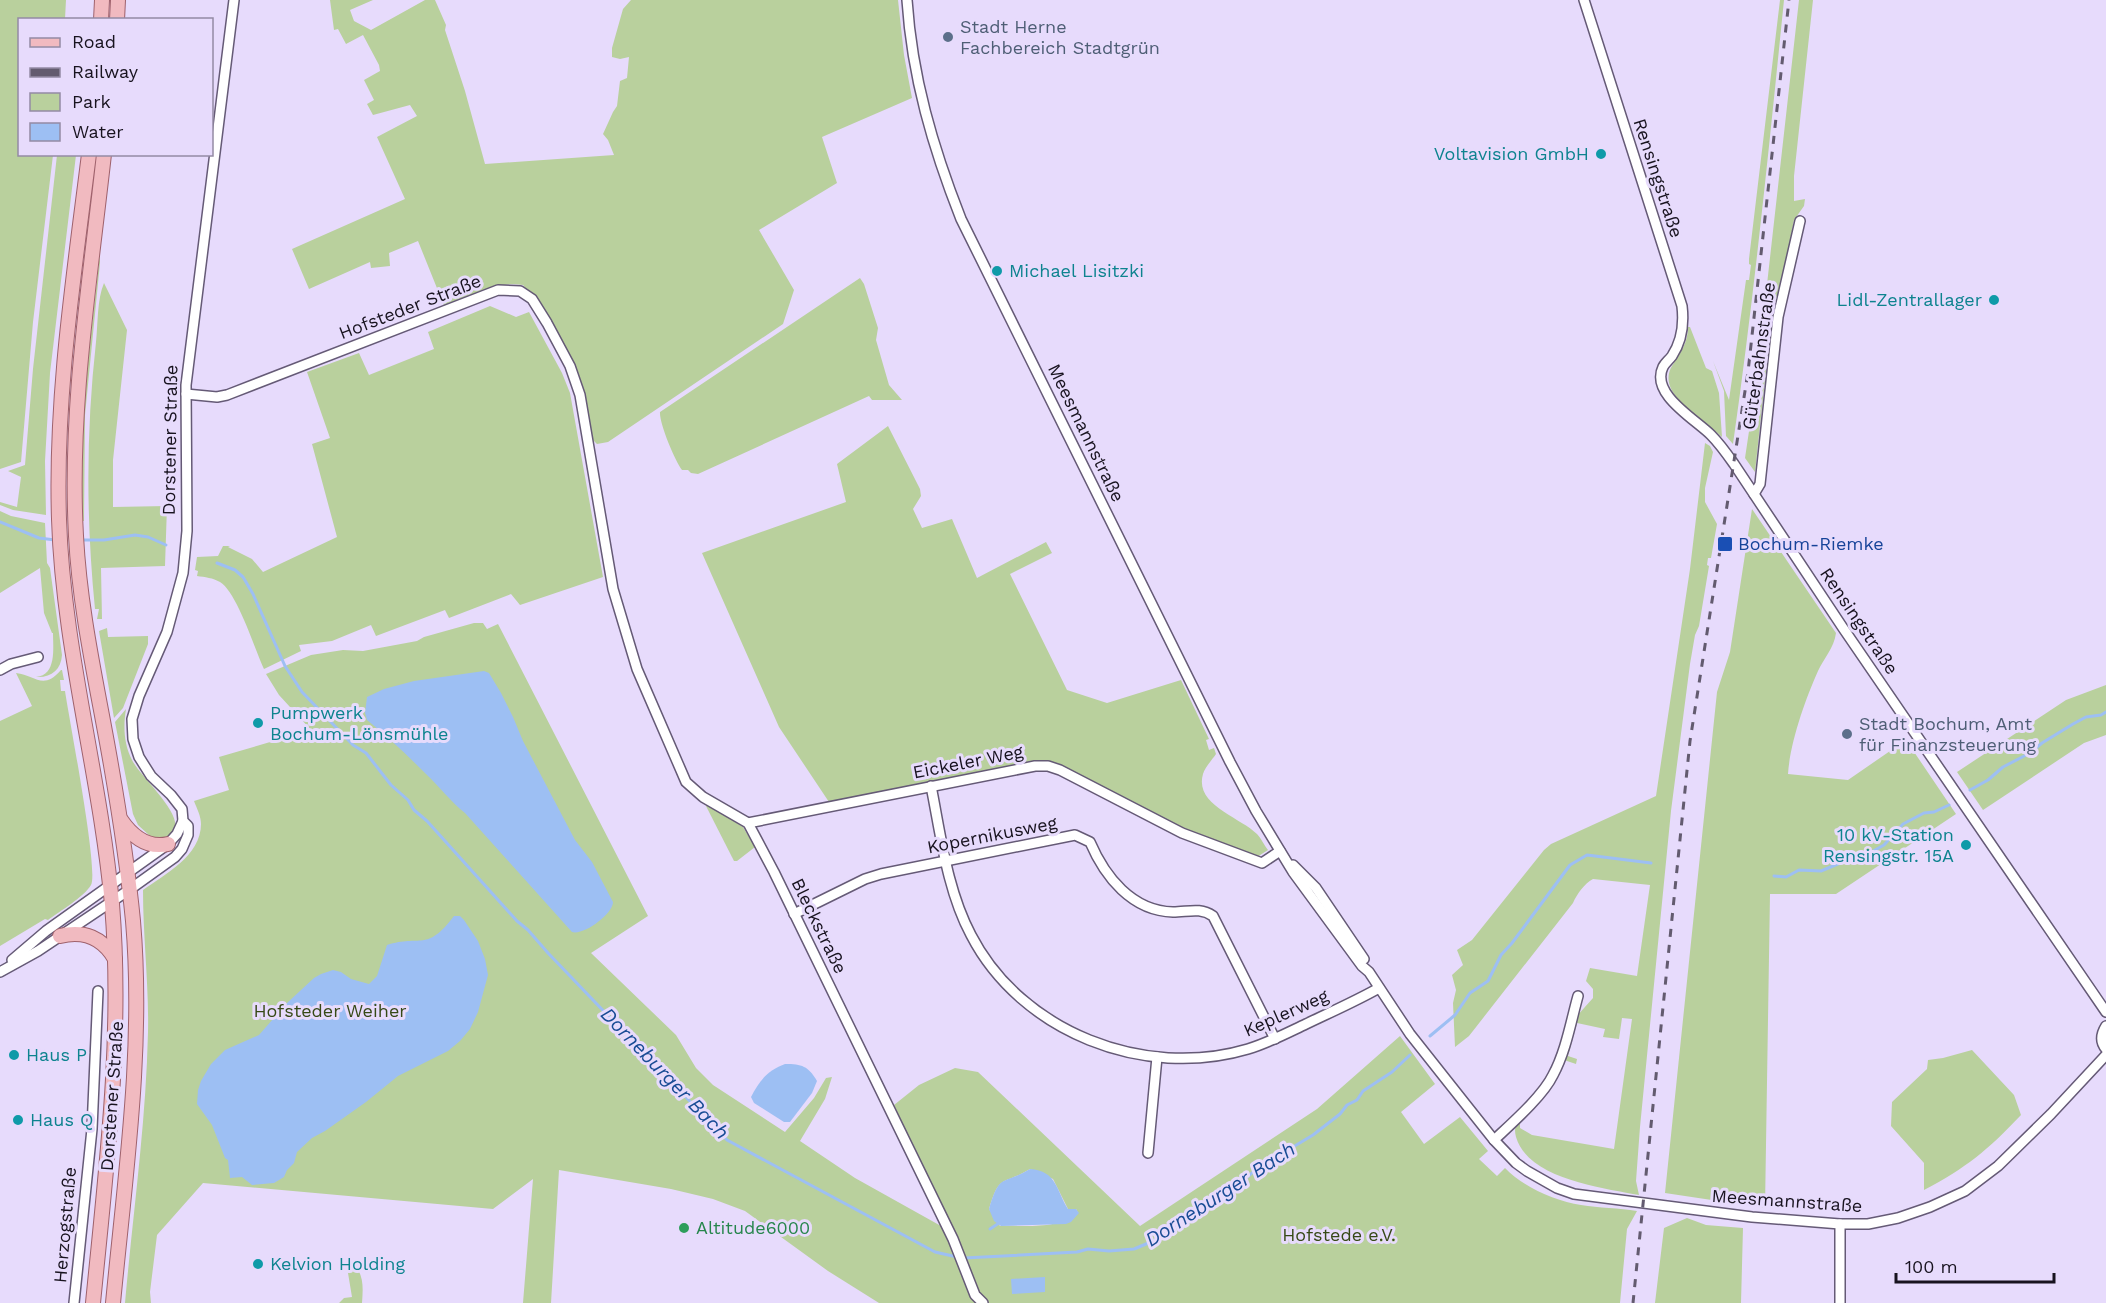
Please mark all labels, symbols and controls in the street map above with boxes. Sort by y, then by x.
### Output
place label: Stadt Herne Fachbereich Stadtgrün [960,16,1160,58]
legend [18,18,213,156]
marker: Stadt Herne Fachbereich Stadtgrün [941,30,955,44]
text: Road [72,31,116,52]
text: Railway [72,61,139,82]
text: Park [72,91,111,112]
street label: Rensingstraße [1629,116,1688,240]
text: Water [72,121,124,142]
place label: Voltavision GmbH [1434,143,1589,164]
marker: Voltavision GmbH [1594,147,1608,161]
place label: Michael Lisitzki [1009,260,1144,281]
marker: Michael Lisitzki [990,264,1004,278]
street label: Hofsteder Straße [336,270,484,343]
street label: Güterbahnstraße [1738,281,1779,431]
place label: Lidl-Zentrallager [1837,289,1982,310]
marker: Lidl-Zentrallager [1987,293,2001,307]
street label: Meesmannstraße [1044,360,1129,505]
street label: Dorstener Straße [158,365,181,515]
place label: Bochum-Riemke [1738,533,1884,554]
marker: Bochum-Riemke [1716,535,1734,553]
street label: Rensingstraße [1816,563,1903,678]
place label: Pumpwerk Bochum-Lönsmühle [270,702,448,744]
place label: Stadt Bochum, Amt für Finanzsteuerung [1859,713,2037,755]
marker: Pumpwerk Bochum-Lönsmühle [251,716,265,730]
marker: Stadt Bochum, Amt für Finanzsteuerung [1840,727,1854,741]
street label: Eickeler Weg [911,740,1025,782]
street label: Kopernikusweg [925,812,1059,857]
place label: 10 kV-Station Rensingstr. 15A [1823,824,1954,866]
marker: 10 kV-Station Rensingstr. 15A [1959,838,1973,852]
street label: Bleckstraße [787,875,852,977]
street label: Keplerweg [1240,984,1332,1041]
park label: Hofsteder Weiher [253,1000,407,1021]
water label: Dorneburger Bach [596,1002,734,1144]
street label: Dorstener Straße [96,1020,127,1172]
place label: Haus P [26,1044,87,1065]
marker: Haus P [7,1048,21,1062]
place label: Haus Q [30,1109,94,1130]
marker: Haus Q [11,1113,25,1127]
water label: Dorneburger Bach [1140,1136,1300,1252]
street label: Herzogstraße [49,1166,80,1284]
street label: Meesmannstraße [1711,1185,1863,1216]
place label: Altitude6000 [696,1217,810,1238]
marker: Altitude6000 [677,1221,691,1235]
park label: Hofstede e.V. [1282,1224,1396,1245]
scale bar [1896,1246,2054,1284]
place label: Kelvion Holding [270,1253,405,1274]
text: 100 m [1905,1256,1958,1277]
marker: Kelvion Holding [251,1257,265,1271]

